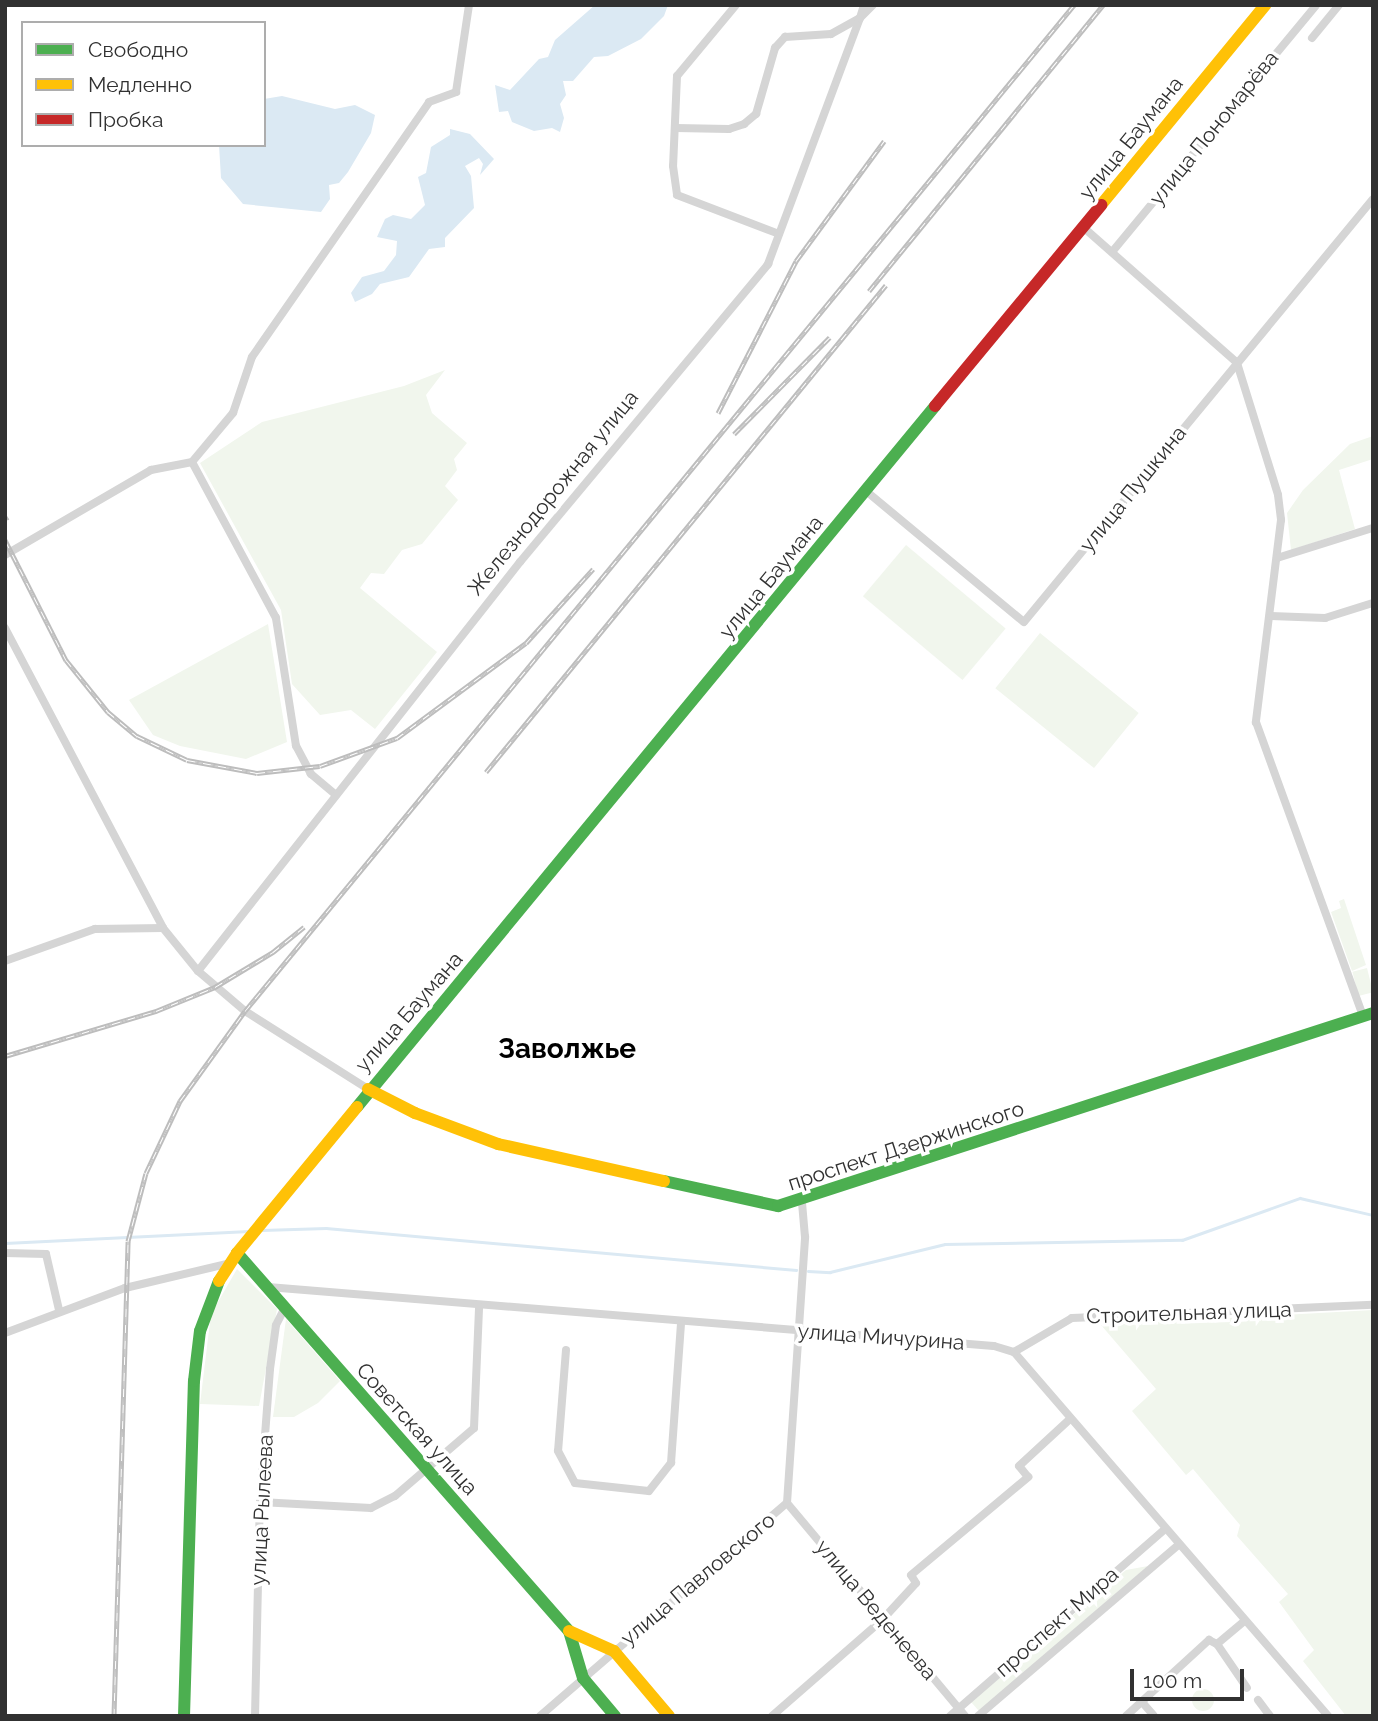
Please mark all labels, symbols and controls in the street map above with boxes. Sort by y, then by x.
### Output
legend [21,21,266,147]
text: Свободно [88,37,188,62]
street label: улица Пономарёва [1144,46,1284,210]
street label: улица Баумана [1074,71,1188,205]
text: Медленно [88,72,192,97]
text: Пробка [88,107,164,132]
street label: Железнодорожная улица [462,385,644,601]
street label: улица Пушкина [1074,421,1192,557]
street label: улица Баумана [714,510,828,644]
street label: улица Баумана [350,947,468,1077]
district label: Заволжье [498,1032,636,1066]
street label: проспект Дзержинского [785,1096,1027,1196]
street label: Строительная улица [1086,1297,1292,1329]
street label: улица Мичурина [797,1319,965,1355]
street label: Советская улица [351,1357,483,1501]
street label: улица Рылеева [245,1434,279,1586]
street label: улица Павловского [616,1507,780,1651]
street label: улица Веденеева [810,1535,942,1685]
street label: проспект Мира [990,1562,1124,1682]
scale bar [1133,1654,1247,1698]
text: 100 m [1143,1668,1202,1693]

